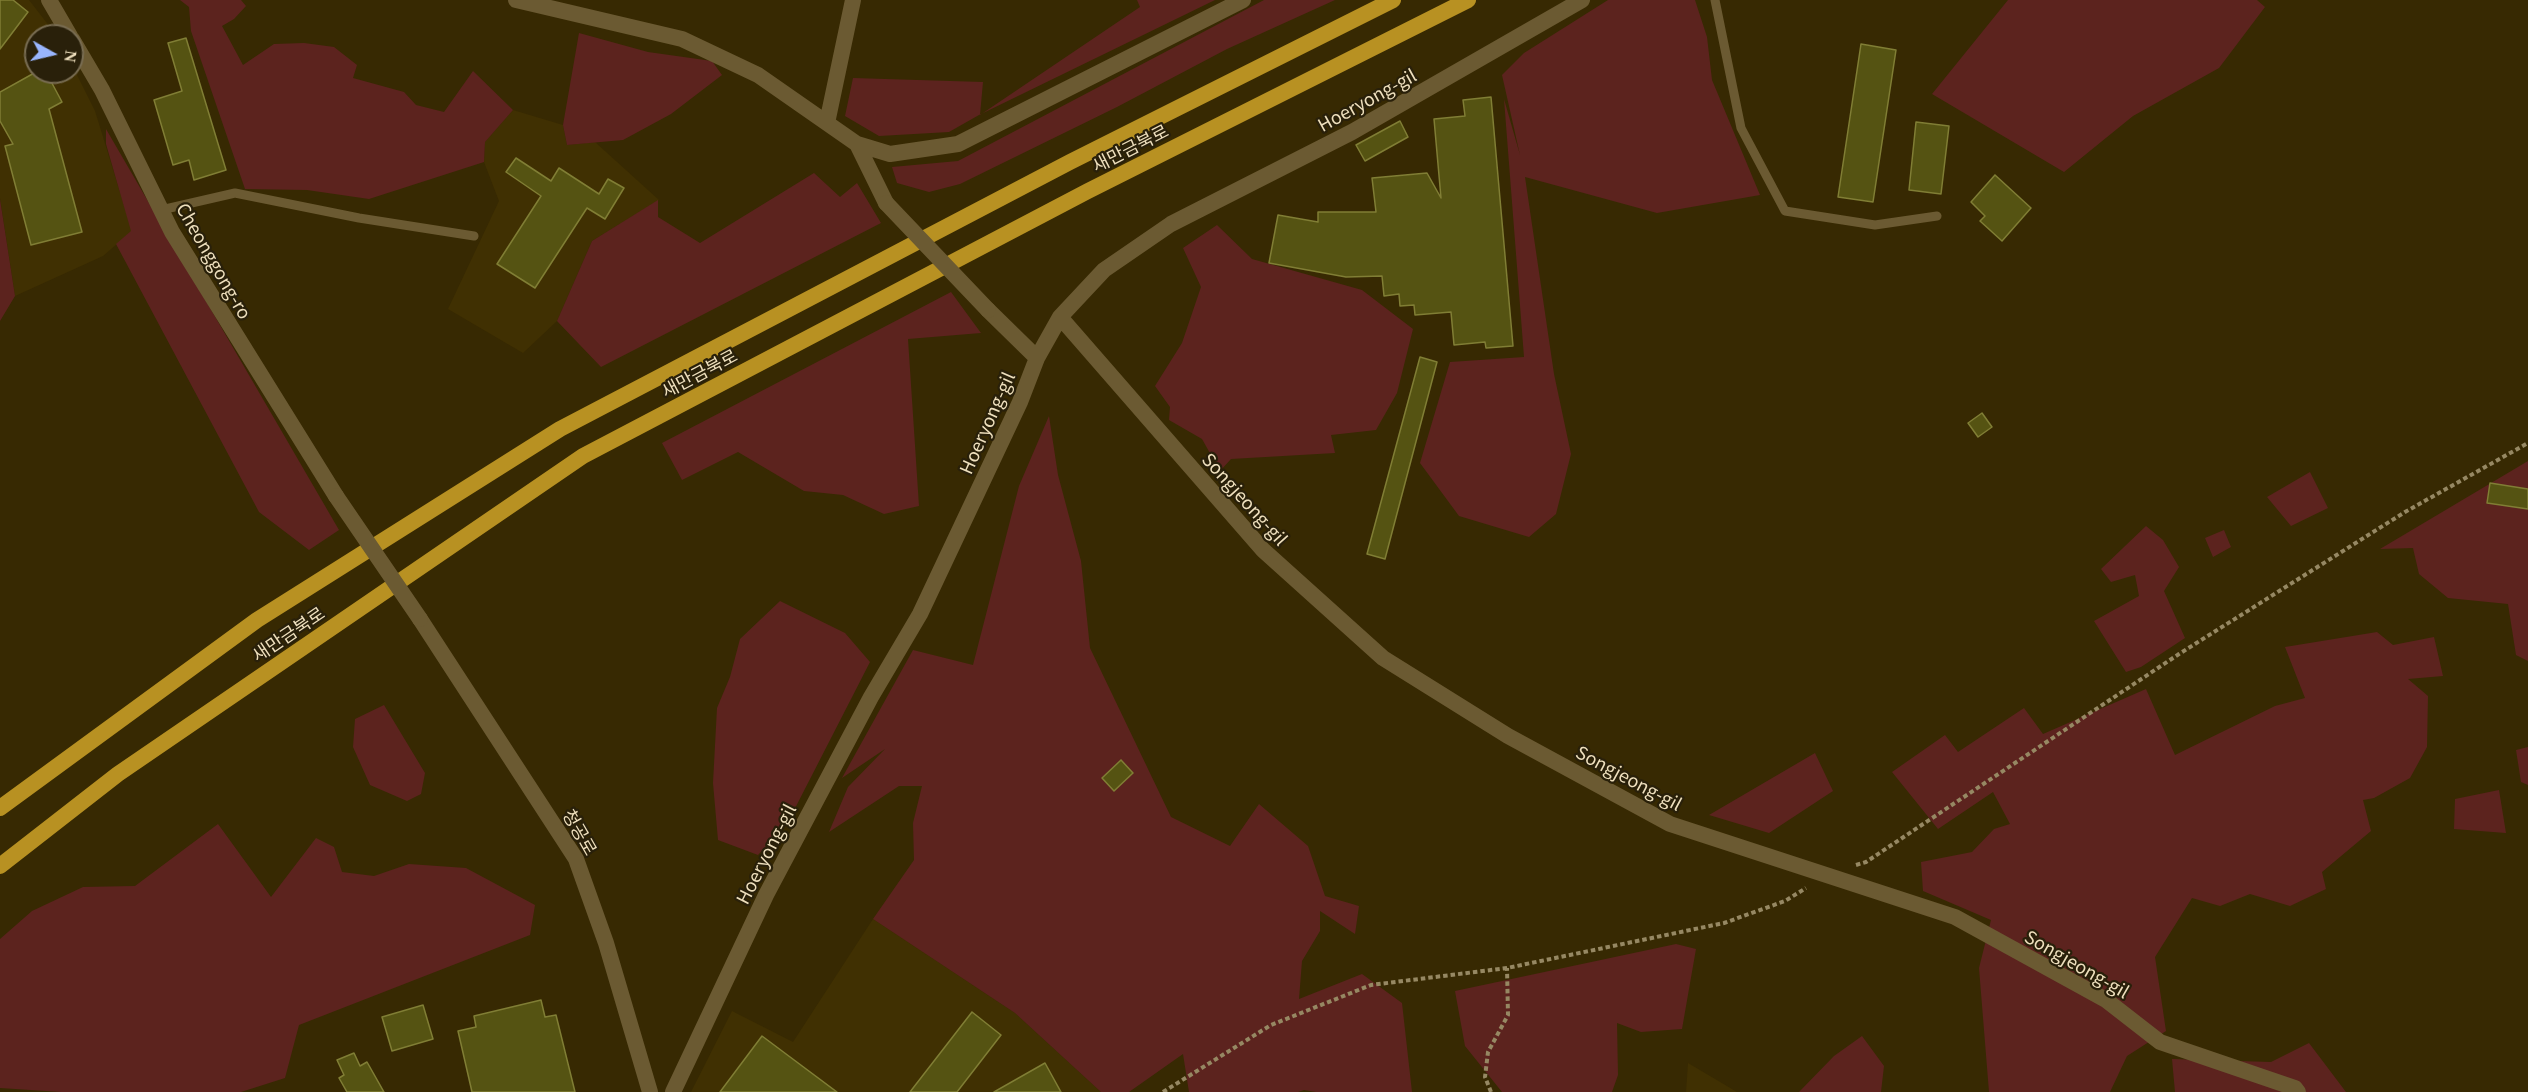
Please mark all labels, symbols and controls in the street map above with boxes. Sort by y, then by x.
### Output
north arrow [24,24,84,84]
text: N [61,49,80,63]
street label: Hoeryong-gil [1314,64,1420,136]
street label: 새만금북로 [1088,120,1172,176]
street label: Cheonggong-ro [172,199,256,323]
street label: 새만금북로 [657,344,741,402]
street label: Hoeryong-gil [955,369,1019,477]
street label: Songjeong-gil [1198,448,1292,550]
street label: 새만금북로 [248,602,328,666]
street label: Songjeong-gil [1572,741,1686,815]
street label: Hoeryong-gil [732,800,800,908]
street label: 청공로 [558,805,602,859]
street label: Songjeong-gil [2021,925,2133,1003]

